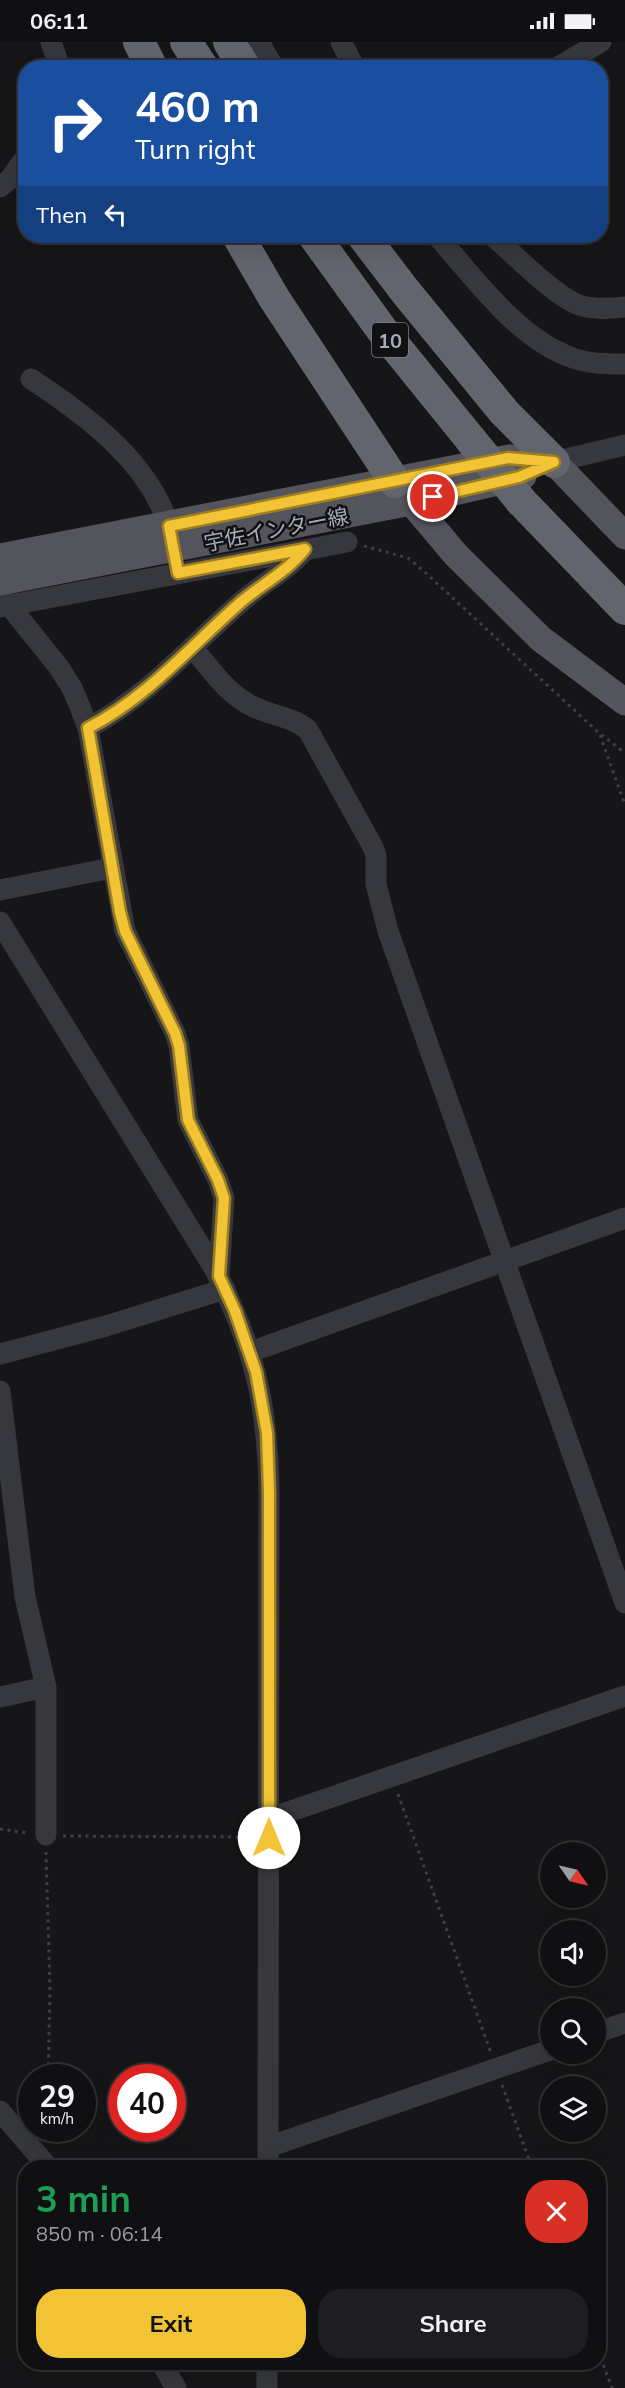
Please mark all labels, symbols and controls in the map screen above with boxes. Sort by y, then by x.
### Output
text: 06:11 [30,7,88,35]
text: 460 m [135,80,260,133]
icon: right [36,84,114,162]
text: Turn right [135,132,255,166]
icon: left [99,198,132,231]
text: Then [36,201,87,229]
road number: 10 [372,323,408,357]
pin [407,471,458,522]
icon: arrive [416,480,449,513]
street label: 宇佐インター線 [201,502,351,556]
position arrow [237,1806,301,1870]
north arrow [540,1842,606,1908]
map controls [540,1842,606,2142]
button: sound [540,1920,606,1986]
button: search [540,1998,606,2064]
speed limit sign: 40 [108,2064,186,2142]
button: layers [540,2076,606,2142]
text: 29 [39,2077,75,2115]
text: km/h [40,2109,74,2128]
text: 3 min [36,2176,131,2221]
button: close [525,2180,588,2243]
text: 850 m · 06:14 [36,2221,162,2246]
button: Exit [36,2289,306,2358]
button: Share [318,2289,588,2358]

